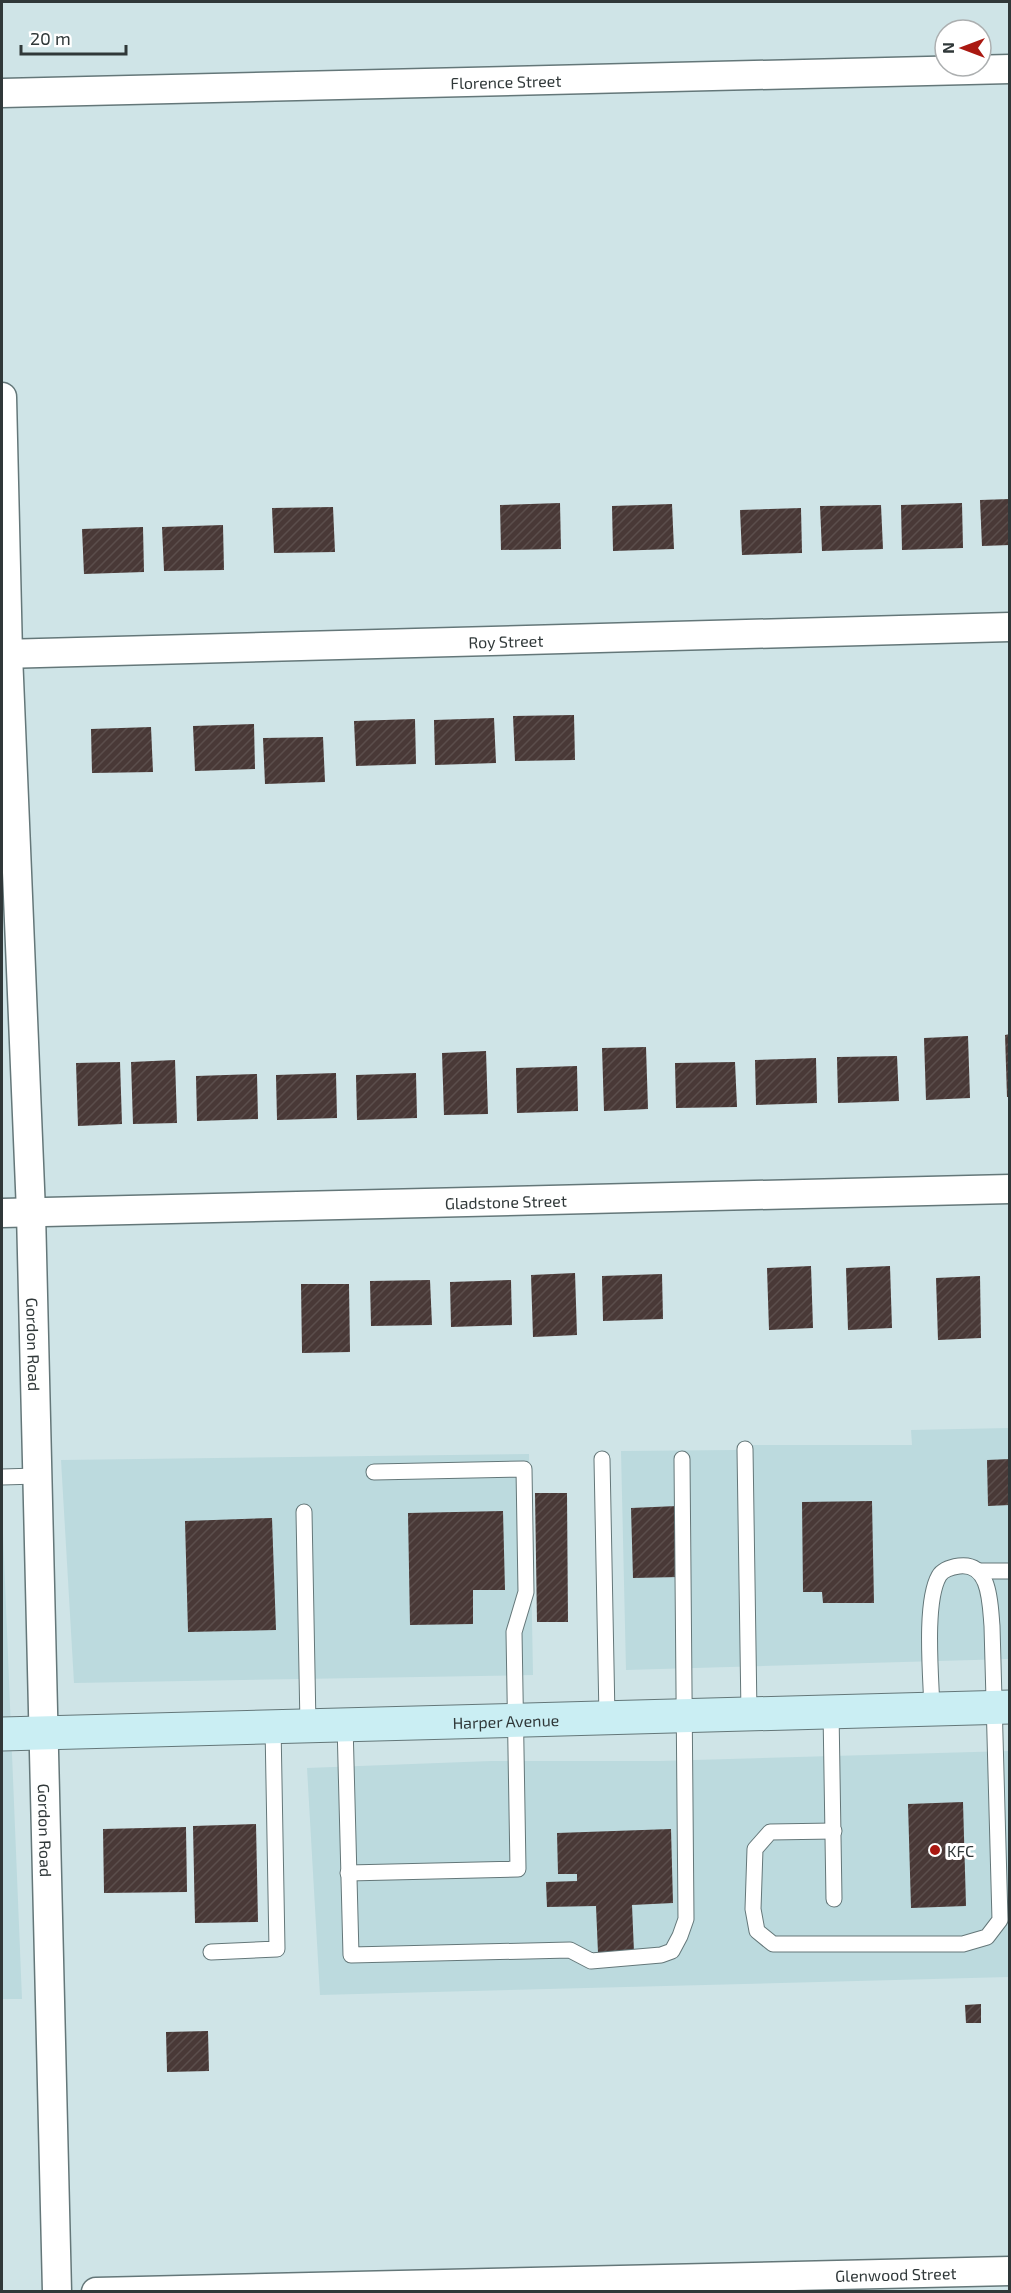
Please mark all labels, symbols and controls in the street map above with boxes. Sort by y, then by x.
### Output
scale bar [21,18,126,56]
north arrow [933,18,993,78]
text: 20 m [30,27,71,49]
text: N [938,42,957,54]
street label: Florence Street [450,70,562,92]
street label: Roy Street [468,630,544,651]
street label: Gladstone Street [445,1190,567,1212]
street label: Gordon Road [24,1297,45,1391]
street label: Harper Avenue [452,1710,559,1731]
street label: Gordon Road [35,1783,57,1877]
place label: KFC [947,1841,974,1860]
marker: KFC [928,1843,942,1857]
street label: Glenwood Street [835,2263,957,2285]

